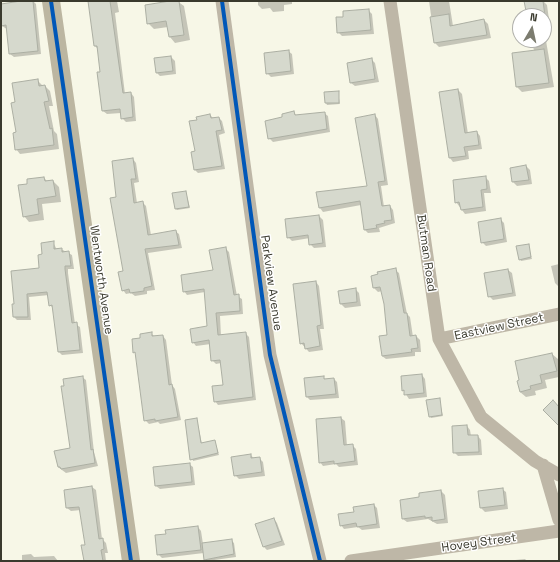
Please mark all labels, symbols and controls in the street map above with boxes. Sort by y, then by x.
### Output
north arrow [512,8,552,48]
text: N [529,10,538,25]
street label: Butman Road [413,213,439,293]
street label: Wentworth Avenue [86,225,116,335]
street label: Parkview Avenue [257,234,285,332]
street label: Eastview Street [453,310,545,344]
street label: Hovey Street [441,531,517,555]

